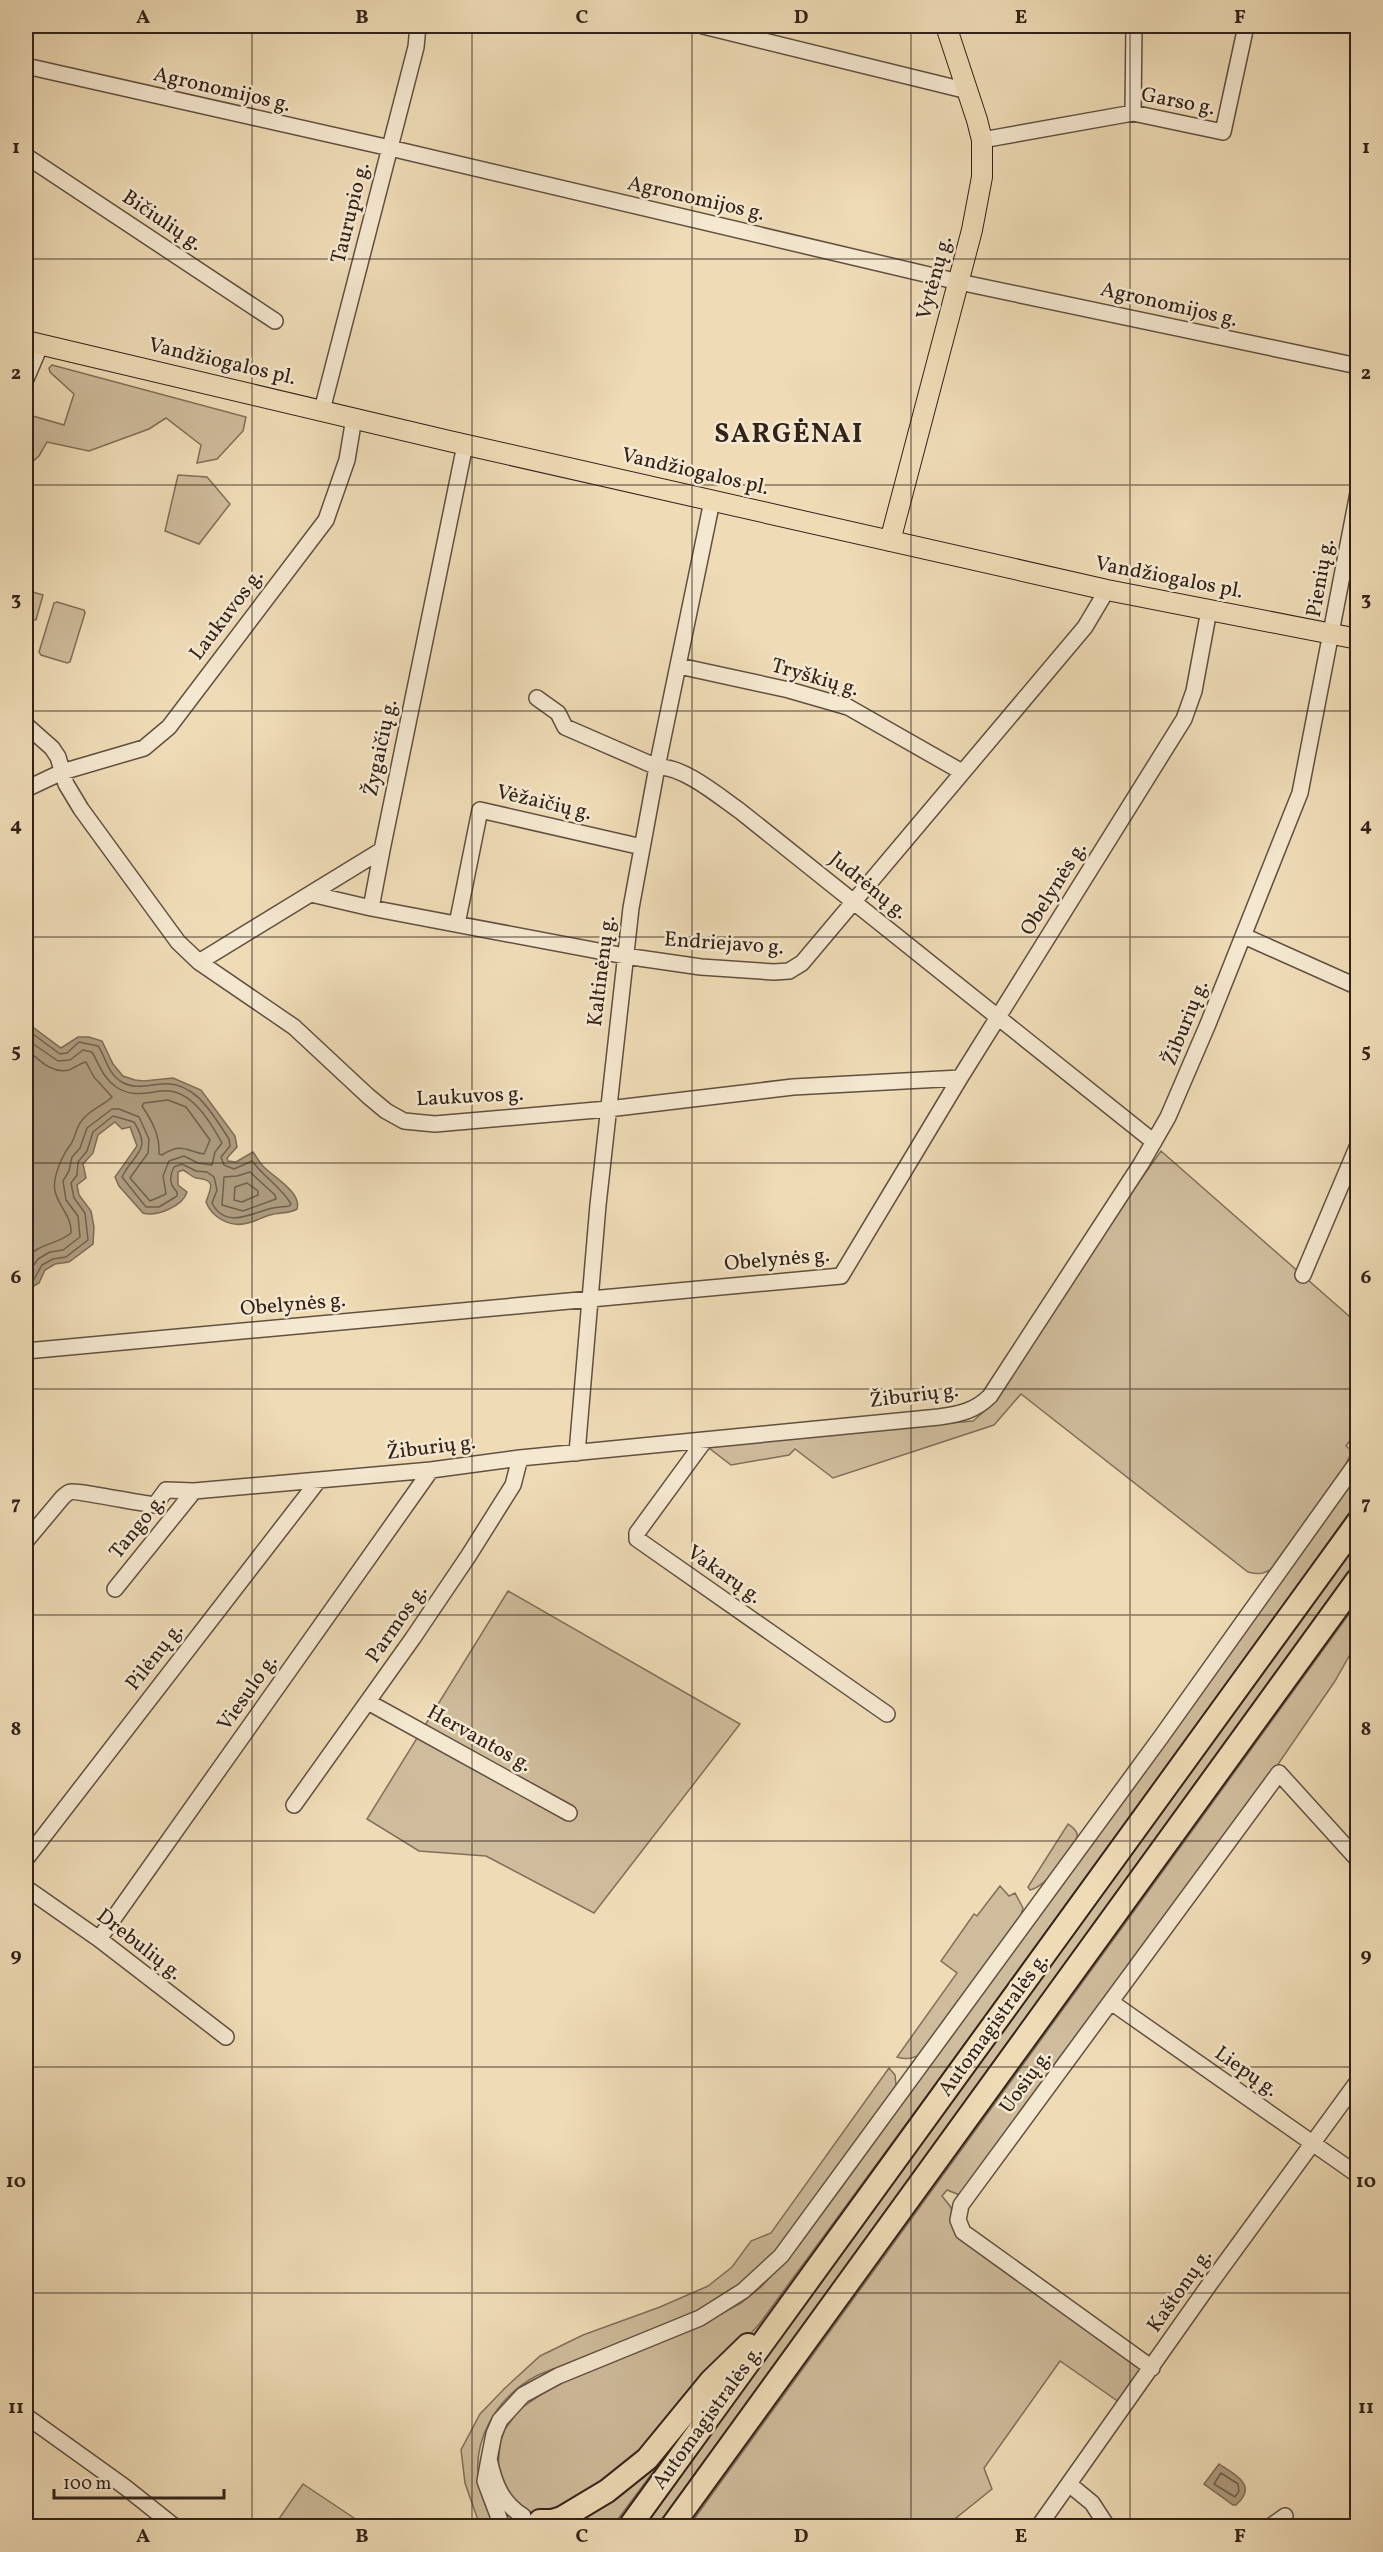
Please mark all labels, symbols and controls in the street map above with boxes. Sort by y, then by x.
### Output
text: A [136,4,150,32]
text: B [355,4,369,32]
text: C [576,4,589,32]
text: D [794,4,808,32]
text: E [1015,4,1027,32]
text: F [1234,4,1246,32]
street label: Agronomijos g. [151,60,293,120]
street label: Garso g. [1139,81,1217,123]
text: 1 [12,134,20,162]
text: 1 [1362,134,1370,162]
street label: Taurupio g. [324,159,378,267]
street label: Agronomijos g. [625,169,767,229]
street label: Bičiulių g. [116,183,208,259]
street label: Vytėnų g. [910,233,960,323]
street label: Agronomijos g. [1098,275,1240,335]
street label: Vandžiogalos pl. [146,331,298,393]
text: 2 [11,360,21,388]
text: 2 [1361,360,1371,388]
district label: SARGĖNAI [714,416,864,454]
street label: Vandžiogalos pl. [619,441,771,503]
street label: Pienių g. [1300,537,1342,619]
street label: Vandžiogalos pl. [1092,549,1246,607]
street label: Laukuvos g. [183,563,271,667]
text: 3 [11,586,21,614]
text: 3 [1361,586,1371,614]
street label: Tryškių g. [768,652,862,704]
street label: Žygaičių g. [357,697,405,799]
street label: Vėžaičių g. [493,778,595,828]
text: 4 [10,812,22,840]
text: 4 [1360,812,1372,840]
street label: Obelynės g. [1014,836,1094,942]
street label: Judrėnų g. [822,845,914,927]
street label: Kaltinėnų g. [581,914,623,1028]
street label: Endriejavo g. [663,925,785,963]
street label: Žiburių g. [1156,976,1216,1070]
text: 5 [11,1038,21,1066]
text: 5 [1361,1038,1371,1066]
street label: Laukuvos g. [415,1080,525,1114]
street label: Obelynės g. [723,1241,831,1279]
text: 6 [11,1264,22,1292]
text: 6 [1361,1264,1372,1292]
street label: Obelynės g. [239,1286,347,1324]
street label: Žiburių g. [868,1376,960,1416]
street label: Žiburių g. [385,1428,477,1468]
street label: Tango g. [103,1488,173,1566]
text: 7 [11,1490,21,1518]
text: 7 [1361,1490,1371,1518]
street label: Vakarų g. [681,1539,767,1611]
street label: Parmos g. [359,1579,435,1669]
street label: Pilėnų g. [119,1617,191,1697]
street label: Viesulo g. [211,1649,285,1737]
street label: Hervantos g. [421,1698,537,1780]
text: 8 [11,1716,21,1744]
text: 8 [1361,1716,1371,1744]
street label: Drebulių g. [90,1902,188,1988]
text: 9 [10,1942,22,1970]
text: 9 [1360,1942,1372,1970]
street label: Automagistralės g. [932,1947,1056,2103]
street label: Liepų g. [1208,2040,1284,2104]
street label: Uosių g. [993,2044,1059,2120]
text: 10 [6,2168,26,2196]
text: 10 [1356,2168,1376,2196]
street label: Kaštonų g. [1141,2243,1219,2339]
street label: Automagistralės g. [646,2340,770,2496]
text: 11 [8,2394,24,2422]
text: 11 [1358,2394,1374,2422]
scale bar [54,2462,224,2500]
text: 100 m [63,2472,112,2497]
text: A [136,2523,150,2551]
text: B [355,2523,369,2551]
text: C [576,2523,589,2551]
text: D [794,2523,808,2551]
text: E [1015,2523,1027,2551]
text: F [1234,2523,1246,2551]

